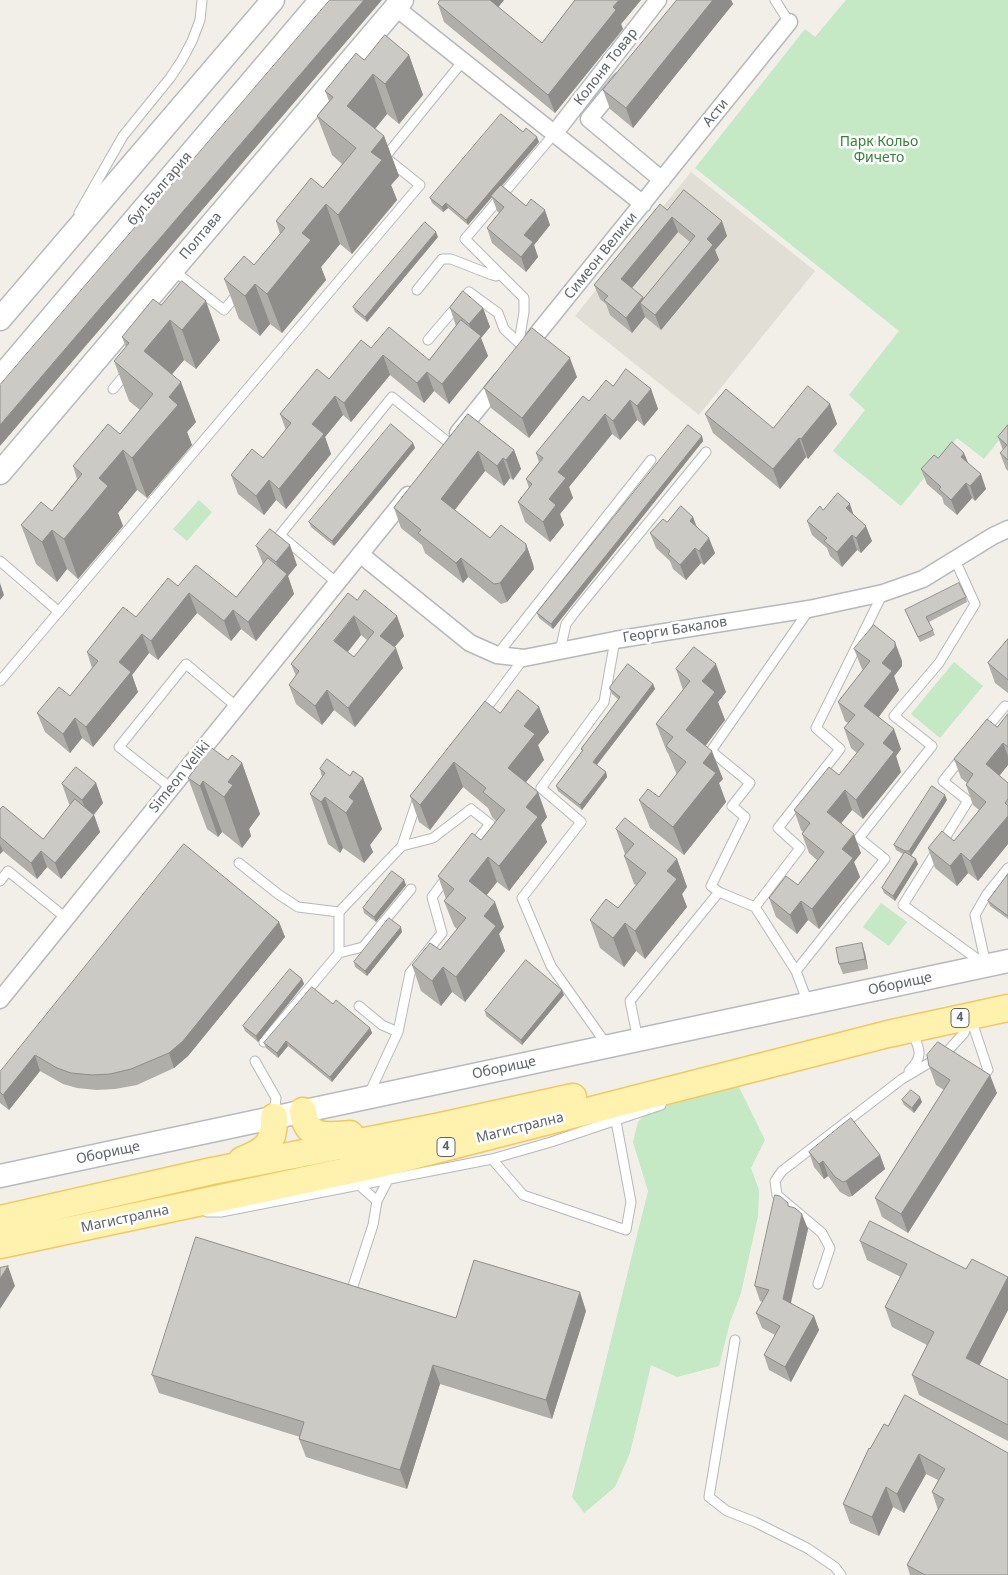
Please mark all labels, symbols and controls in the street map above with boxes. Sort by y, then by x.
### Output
street label: Колоня Товар [571,25,641,109]
street label: Асти [700,96,732,130]
park label: Парк Кольо Фичето [840,134,918,166]
street label: бул.България [124,149,196,229]
street label: Полтава [176,209,226,263]
street label: Симеон Велики [561,209,641,303]
street label: Георги Бакалов [622,613,728,647]
street label: Simeon Veliki [146,738,214,816]
street label: Оборище [867,969,933,999]
road number: 4 [951,1008,969,1028]
street label: Оборище [471,1053,537,1083]
street label: Магистрална [474,1109,566,1147]
street label: Оборище [75,1138,141,1168]
road number: 4 [437,1138,455,1156]
street label: Магистрална [79,1201,171,1237]

